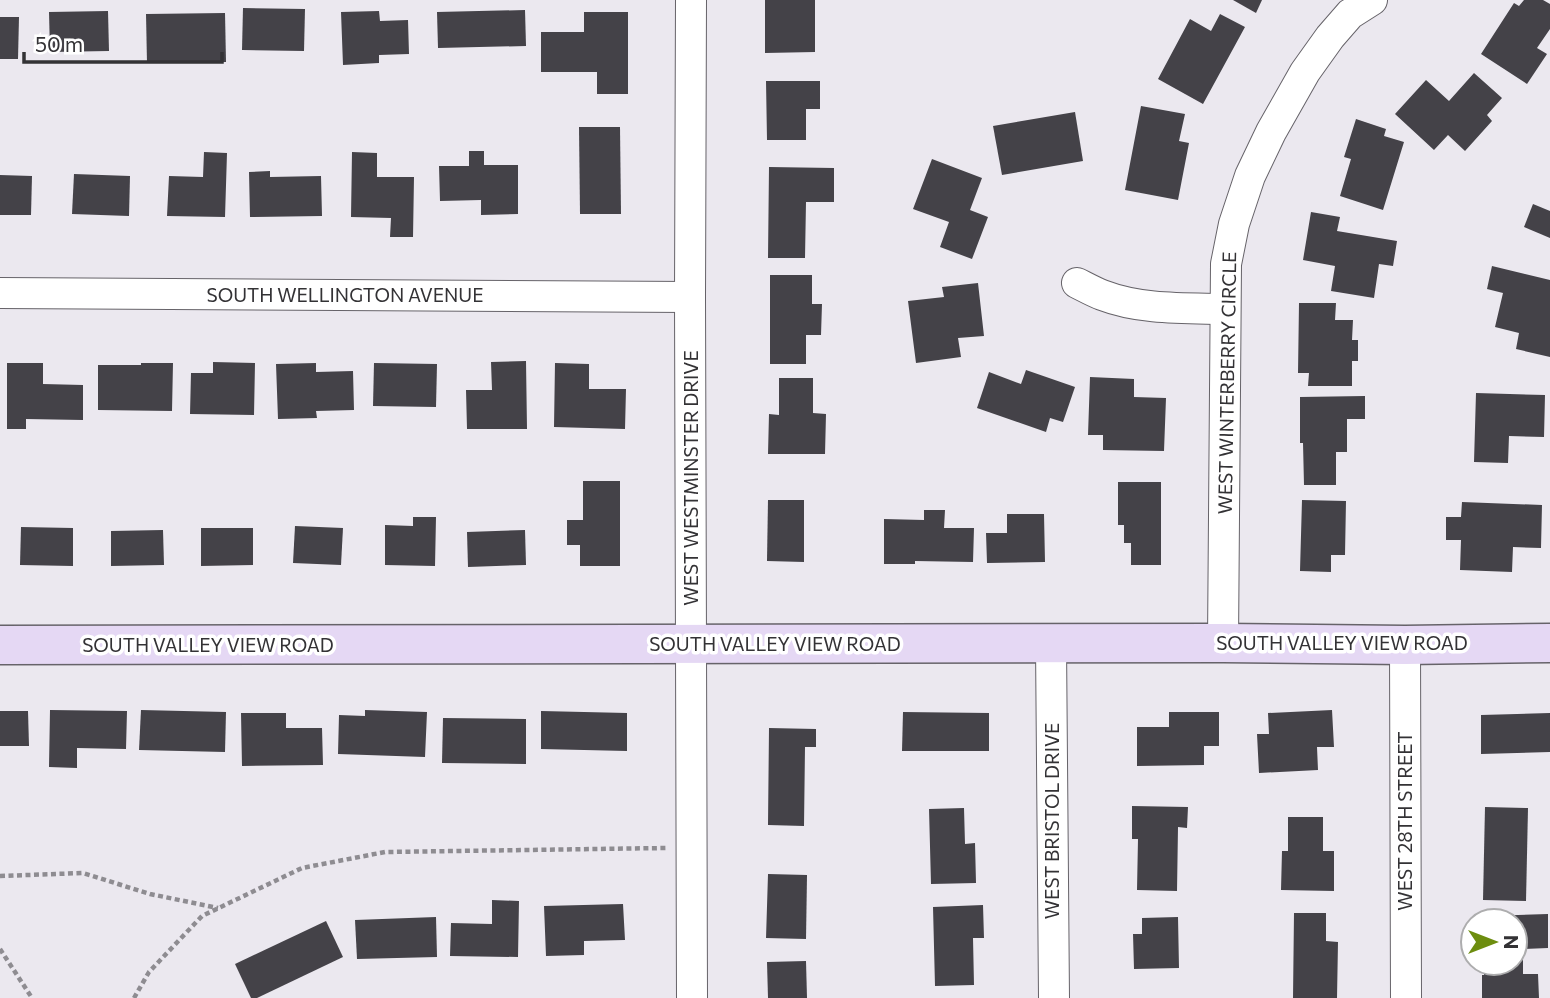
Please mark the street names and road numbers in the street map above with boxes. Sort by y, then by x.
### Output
street label: WEST WINTERBERRY CIRCLE [1213,251,1240,515]
street label: SOUTH WELLINGTON AVENUE [207,283,483,306]
street label: WEST WESTMINSTER DRIVE [679,350,702,606]
street label: SOUTH VALLEY VIEW ROAD [1216,631,1468,654]
street label: SOUTH VALLEY VIEW ROAD [649,632,901,655]
street label: SOUTH VALLEY VIEW ROAD [82,633,334,656]
street label: WEST BRISTOL DRIVE [1040,723,1063,919]
street label: WEST 28TH STREET [1393,731,1416,911]

